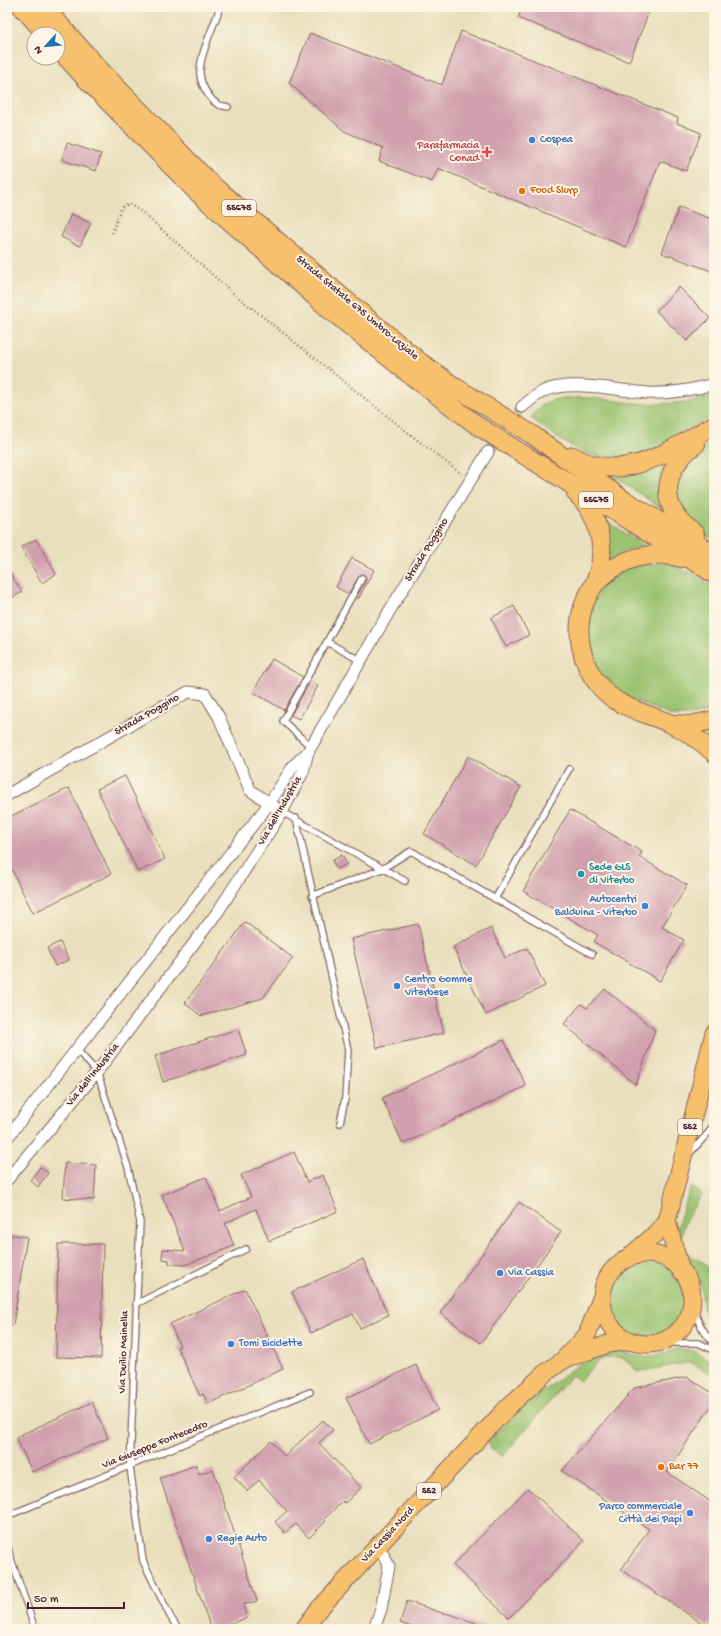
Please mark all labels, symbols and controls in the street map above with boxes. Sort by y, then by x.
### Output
north arrow [26,26,66,66]
text: N [32,44,46,56]
place label: Cospea [540,134,574,146]
marker: Cospea [527,135,537,145]
place label: Parafarmacia Conad [416,139,481,165]
marker: Parafarmacia Conad [482,147,492,157]
place label: Food Slurp [529,185,579,197]
marker: Food Slurp [517,186,527,196]
road number: SS675 [222,200,256,216]
street label: Strada Statale 675 Umbro-Laziale [293,253,421,363]
road number: SS675 [579,492,613,508]
street label: Strada Poggino [403,516,451,584]
street label: Strada Poggino [113,692,182,738]
street label: Via dell'Industria [255,774,305,848]
place label: Sede GLS di Viterbo [589,862,635,887]
marker: Sede GLS di Viterbo [576,869,586,879]
place label: Autocentri Balduina - Viterbo [554,894,637,919]
marker: Autocentri Balduina - Viterbo [640,901,650,911]
place label: Centro Gomme Viterbese [404,974,473,999]
marker: Centro Gomme Viterbese [392,981,402,991]
street label: Via dell'Industria [63,1040,123,1110]
road number: SS2 [678,1119,702,1135]
place label: Via Cassia [507,1267,555,1279]
marker: Via Cassia [495,1268,505,1278]
street label: Via Duilio Mainella [117,1309,131,1395]
place label: Tomi Biciclette [238,1338,303,1350]
marker: Tomi Biciclette [226,1339,236,1349]
street label: Via Giuseppe Fontecedro [100,1418,210,1472]
place label: Bar 77 [668,1461,699,1473]
marker: Bar 77 [656,1462,666,1472]
road number: SS2 [417,1483,441,1499]
place label: Parco commerciale Città dei Papi [598,1501,682,1526]
street label: Via Cassia Nord [358,1504,418,1566]
marker: Parco commerciale Città dei Papi [685,1508,695,1518]
place label: Regie Auto [217,1533,268,1545]
marker: Regie Auto [204,1534,214,1544]
scale bar [28,1584,124,1610]
text: 50 m [34,1593,59,1607]

